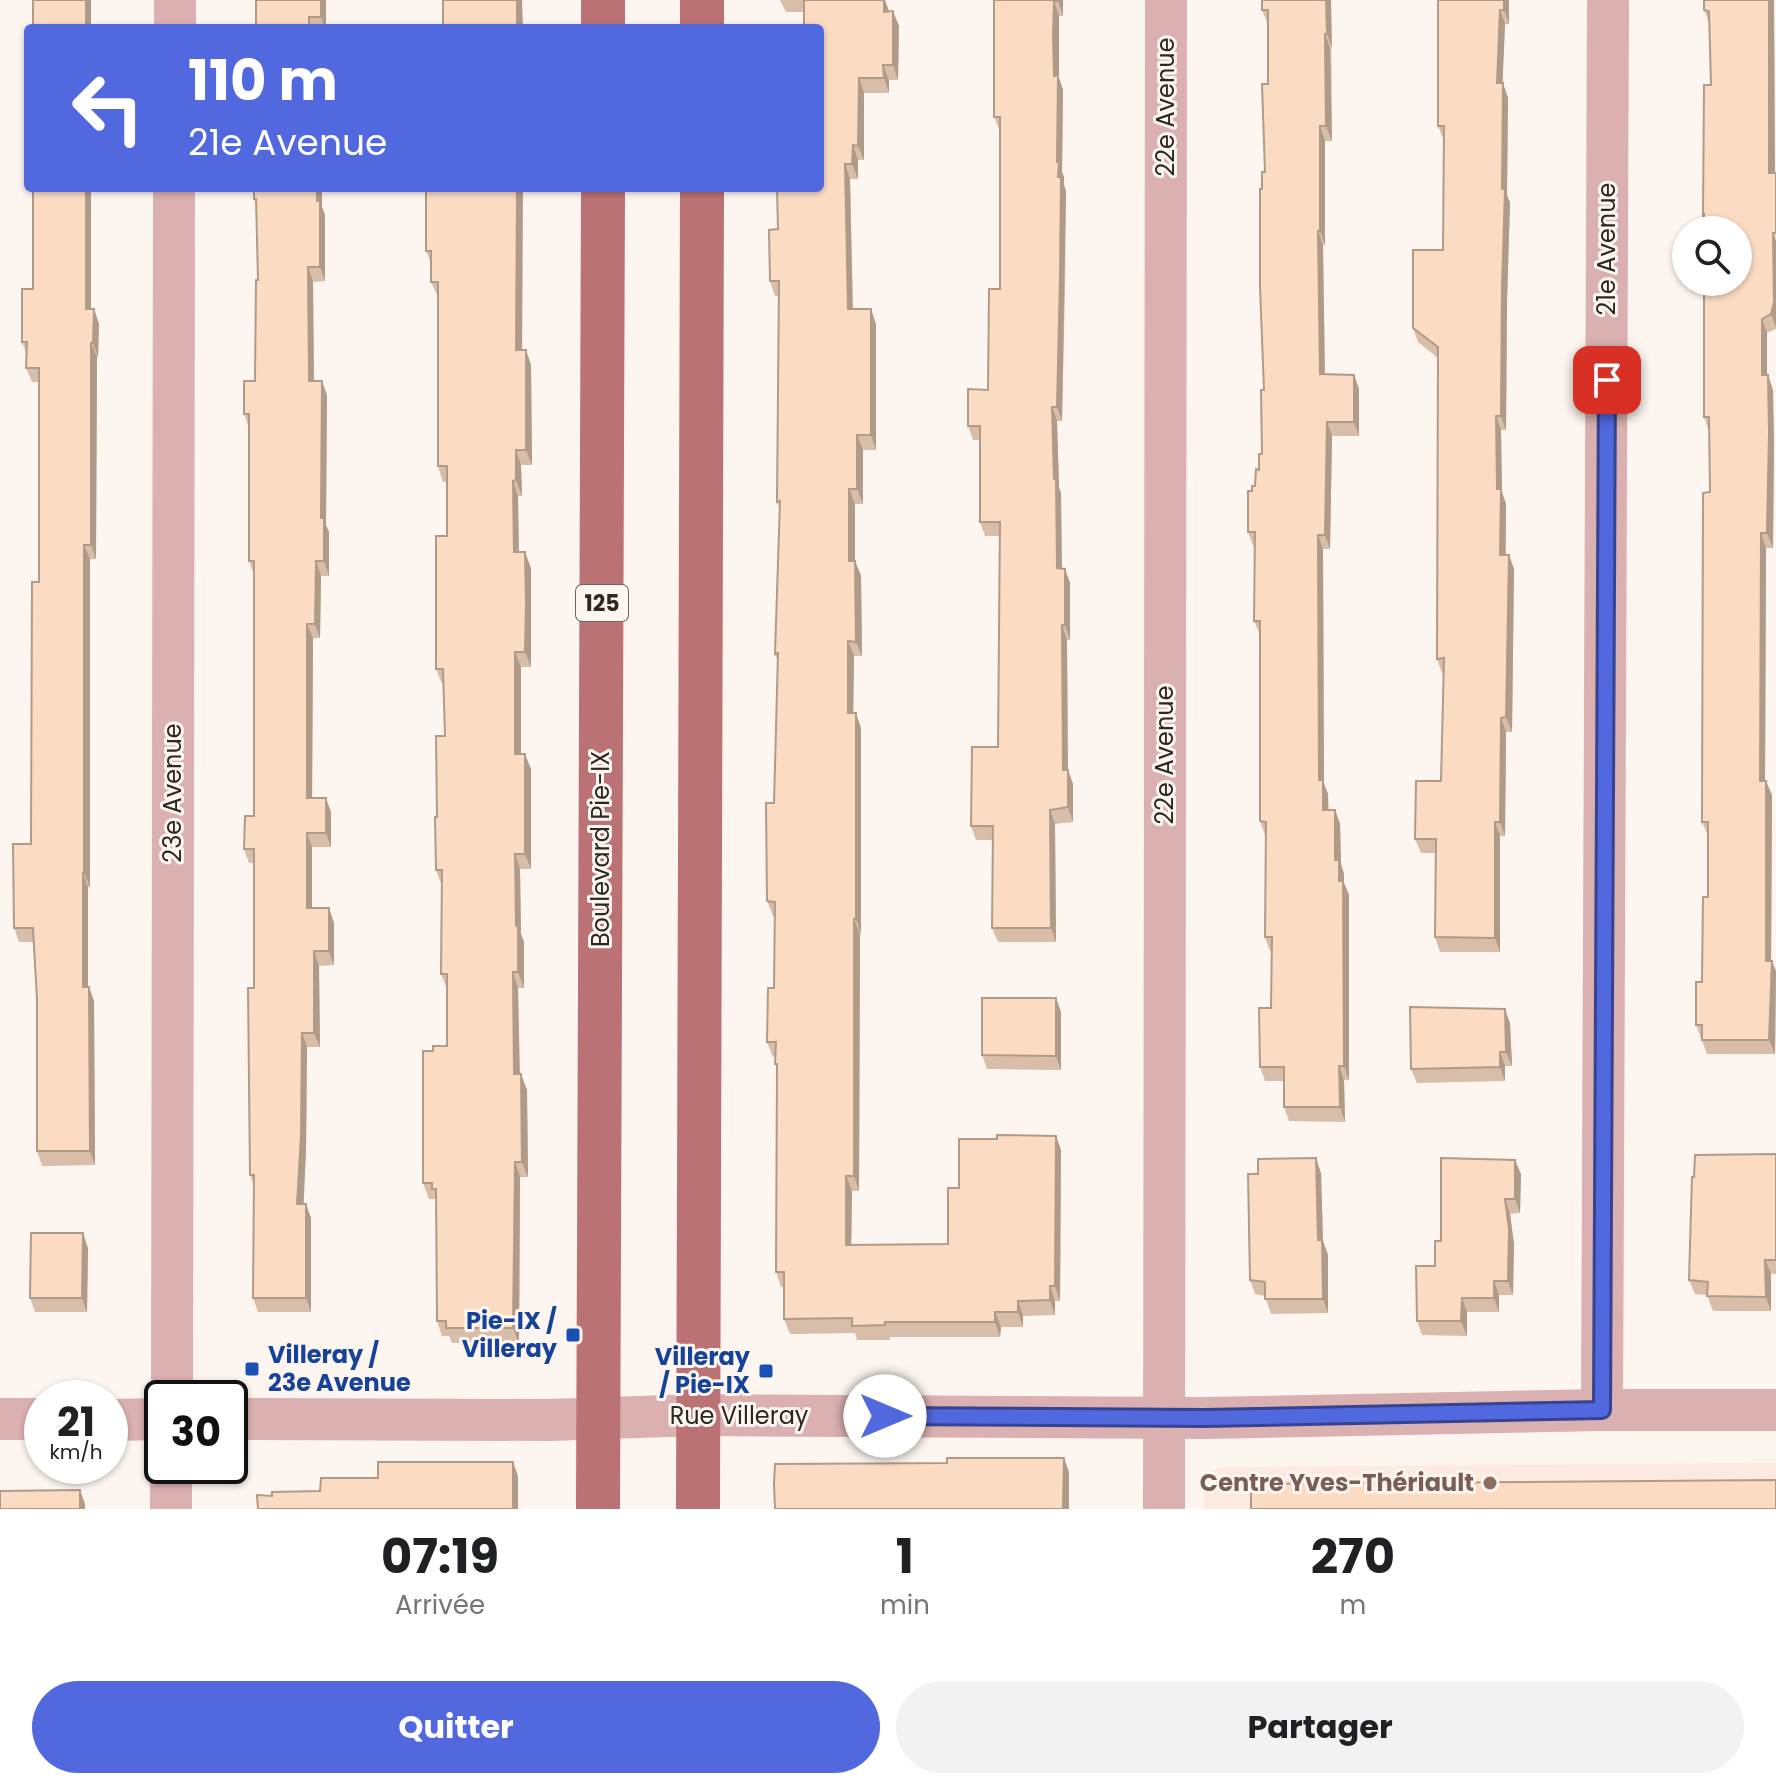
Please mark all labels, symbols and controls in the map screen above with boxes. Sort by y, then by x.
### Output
street label: 22e Avenue [1149,37,1182,177]
text: 110 m [188,41,338,120]
icon: left [56,56,160,160]
text: 21e Avenue [188,117,387,168]
street label: 21e Avenue [1590,183,1623,315]
map controls [1672,216,1752,296]
button: search [1672,216,1752,296]
pin [1573,346,1641,414]
icon: arrive [1585,358,1629,402]
road number: 125 [576,585,628,621]
street label: 22e Avenue [1148,685,1181,825]
street label: 23e Avenue [156,723,189,863]
street label: Boulevard Pie-IX [584,751,617,947]
place label: Pie-IX / Villeray [462,1304,558,1365]
marker: Pie-IX / Villeray [564,1326,582,1344]
place label: Villeray / 23e Avenue [268,1338,411,1399]
place label: Villeray / Pie-IX [655,1340,751,1401]
marker: Villeray / 23e Avenue [243,1360,261,1378]
marker: Villeray / Pie-IX [757,1362,775,1380]
position arrow [843,1374,927,1458]
speed limit sign: 30 [144,1380,248,1484]
text: 21 [57,1394,95,1450]
street label: Rue Villeray [670,1399,809,1432]
text: km/h [49,1438,103,1466]
place label: Centre Yves-Thériault [1200,1466,1474,1499]
marker: Centre Yves-Thériault [1481,1474,1499,1492]
text: 07:19 [381,1523,499,1590]
text: 1 [896,1523,914,1590]
text: 270 [1311,1523,1395,1590]
text: Arrivée [395,1587,485,1623]
text: min [880,1587,930,1623]
text: m [1339,1587,1366,1623]
button: Quitter [32,1681,880,1773]
button: Partager [896,1681,1744,1773]

